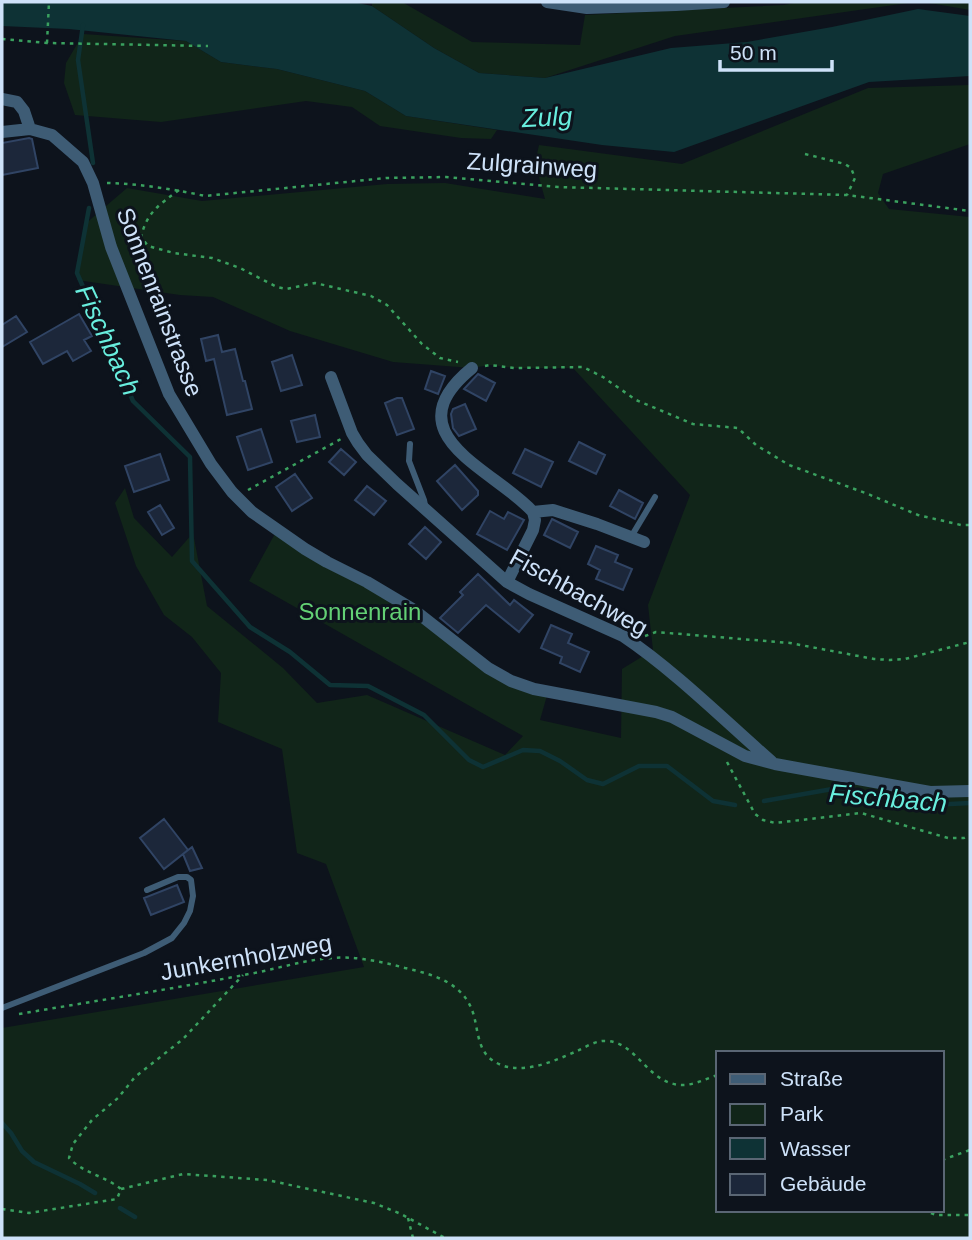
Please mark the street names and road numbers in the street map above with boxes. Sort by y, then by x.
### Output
street label: Zulgrainweg [466,147,598,183]
street label: Sonnenrainstrasse [112,204,208,400]
street label: Fischbachweg [505,543,653,641]
street label: Junkernholzweg [158,929,334,985]

